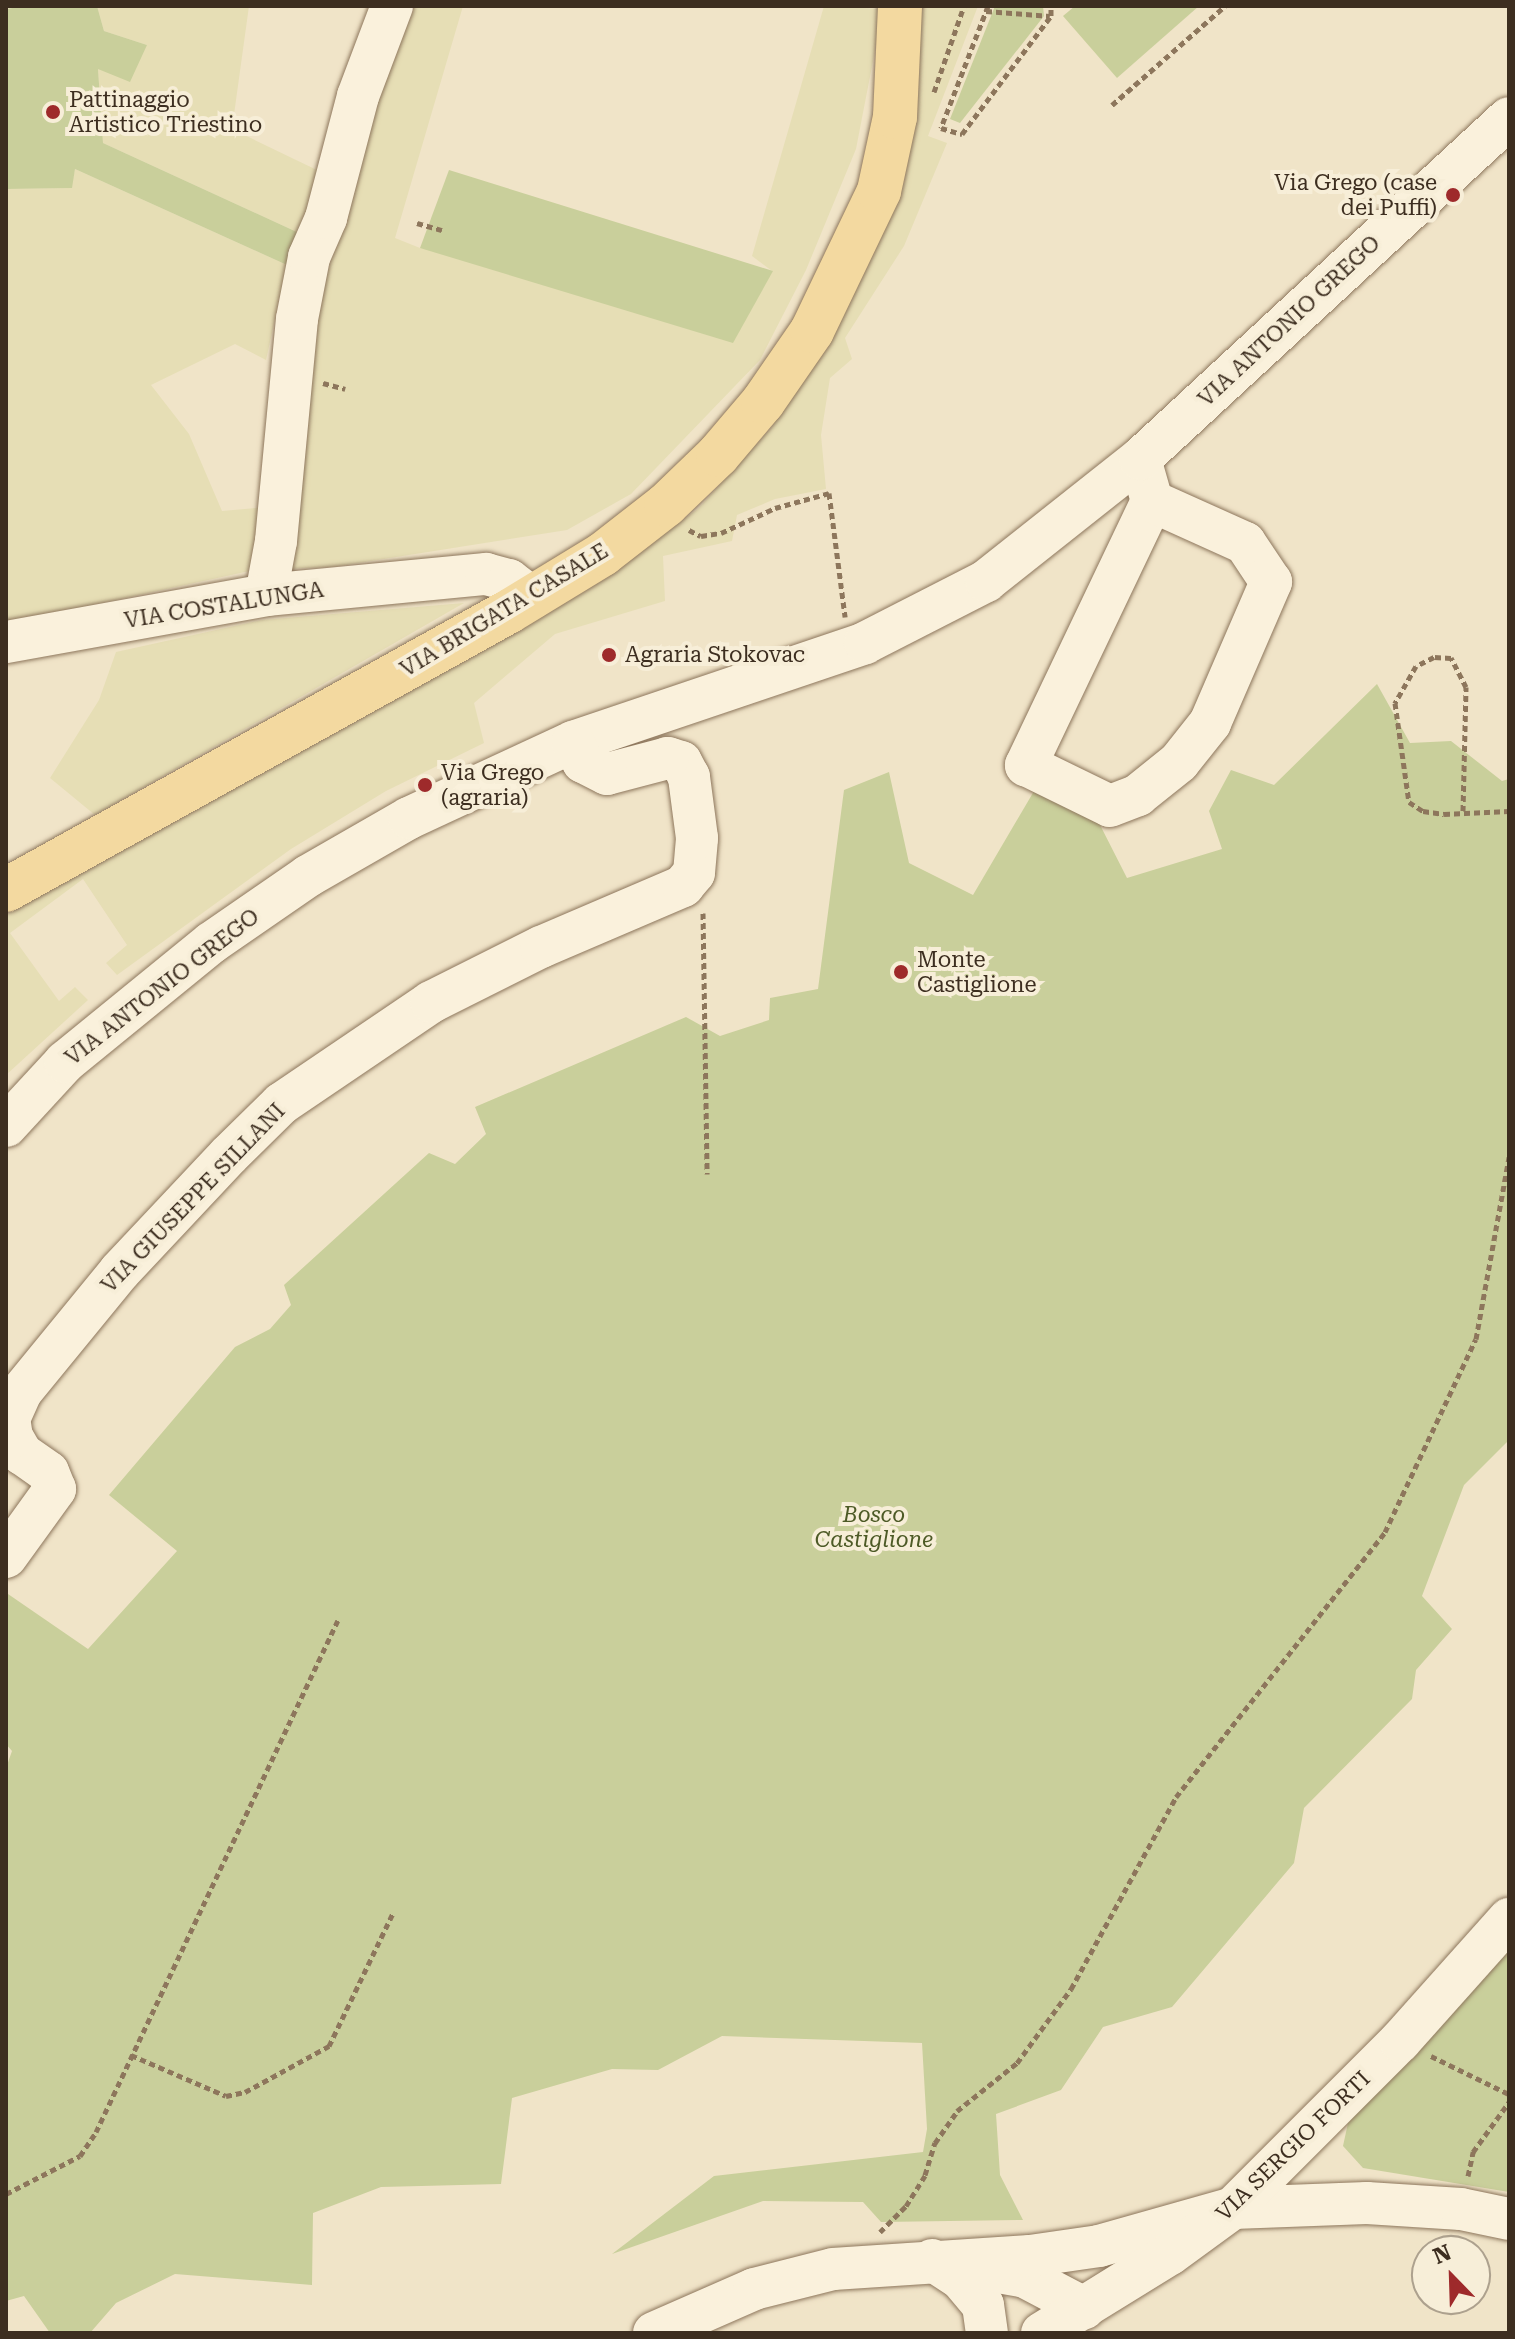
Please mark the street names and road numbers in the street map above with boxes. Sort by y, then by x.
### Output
street label: VIA ANTONIO GREGO [1193,230,1385,412]
street label: VIA BRIGATA CASALE [395,537,613,683]
street label: VIA COSTALUNGA [122,576,326,634]
street label: VIA ANTONIO GREGO [60,903,264,1071]
street label: VIA GIUSEPPE SILLANI [96,1098,290,1298]
street label: VIA SERGIO FORTI [1210,2066,1376,2226]

